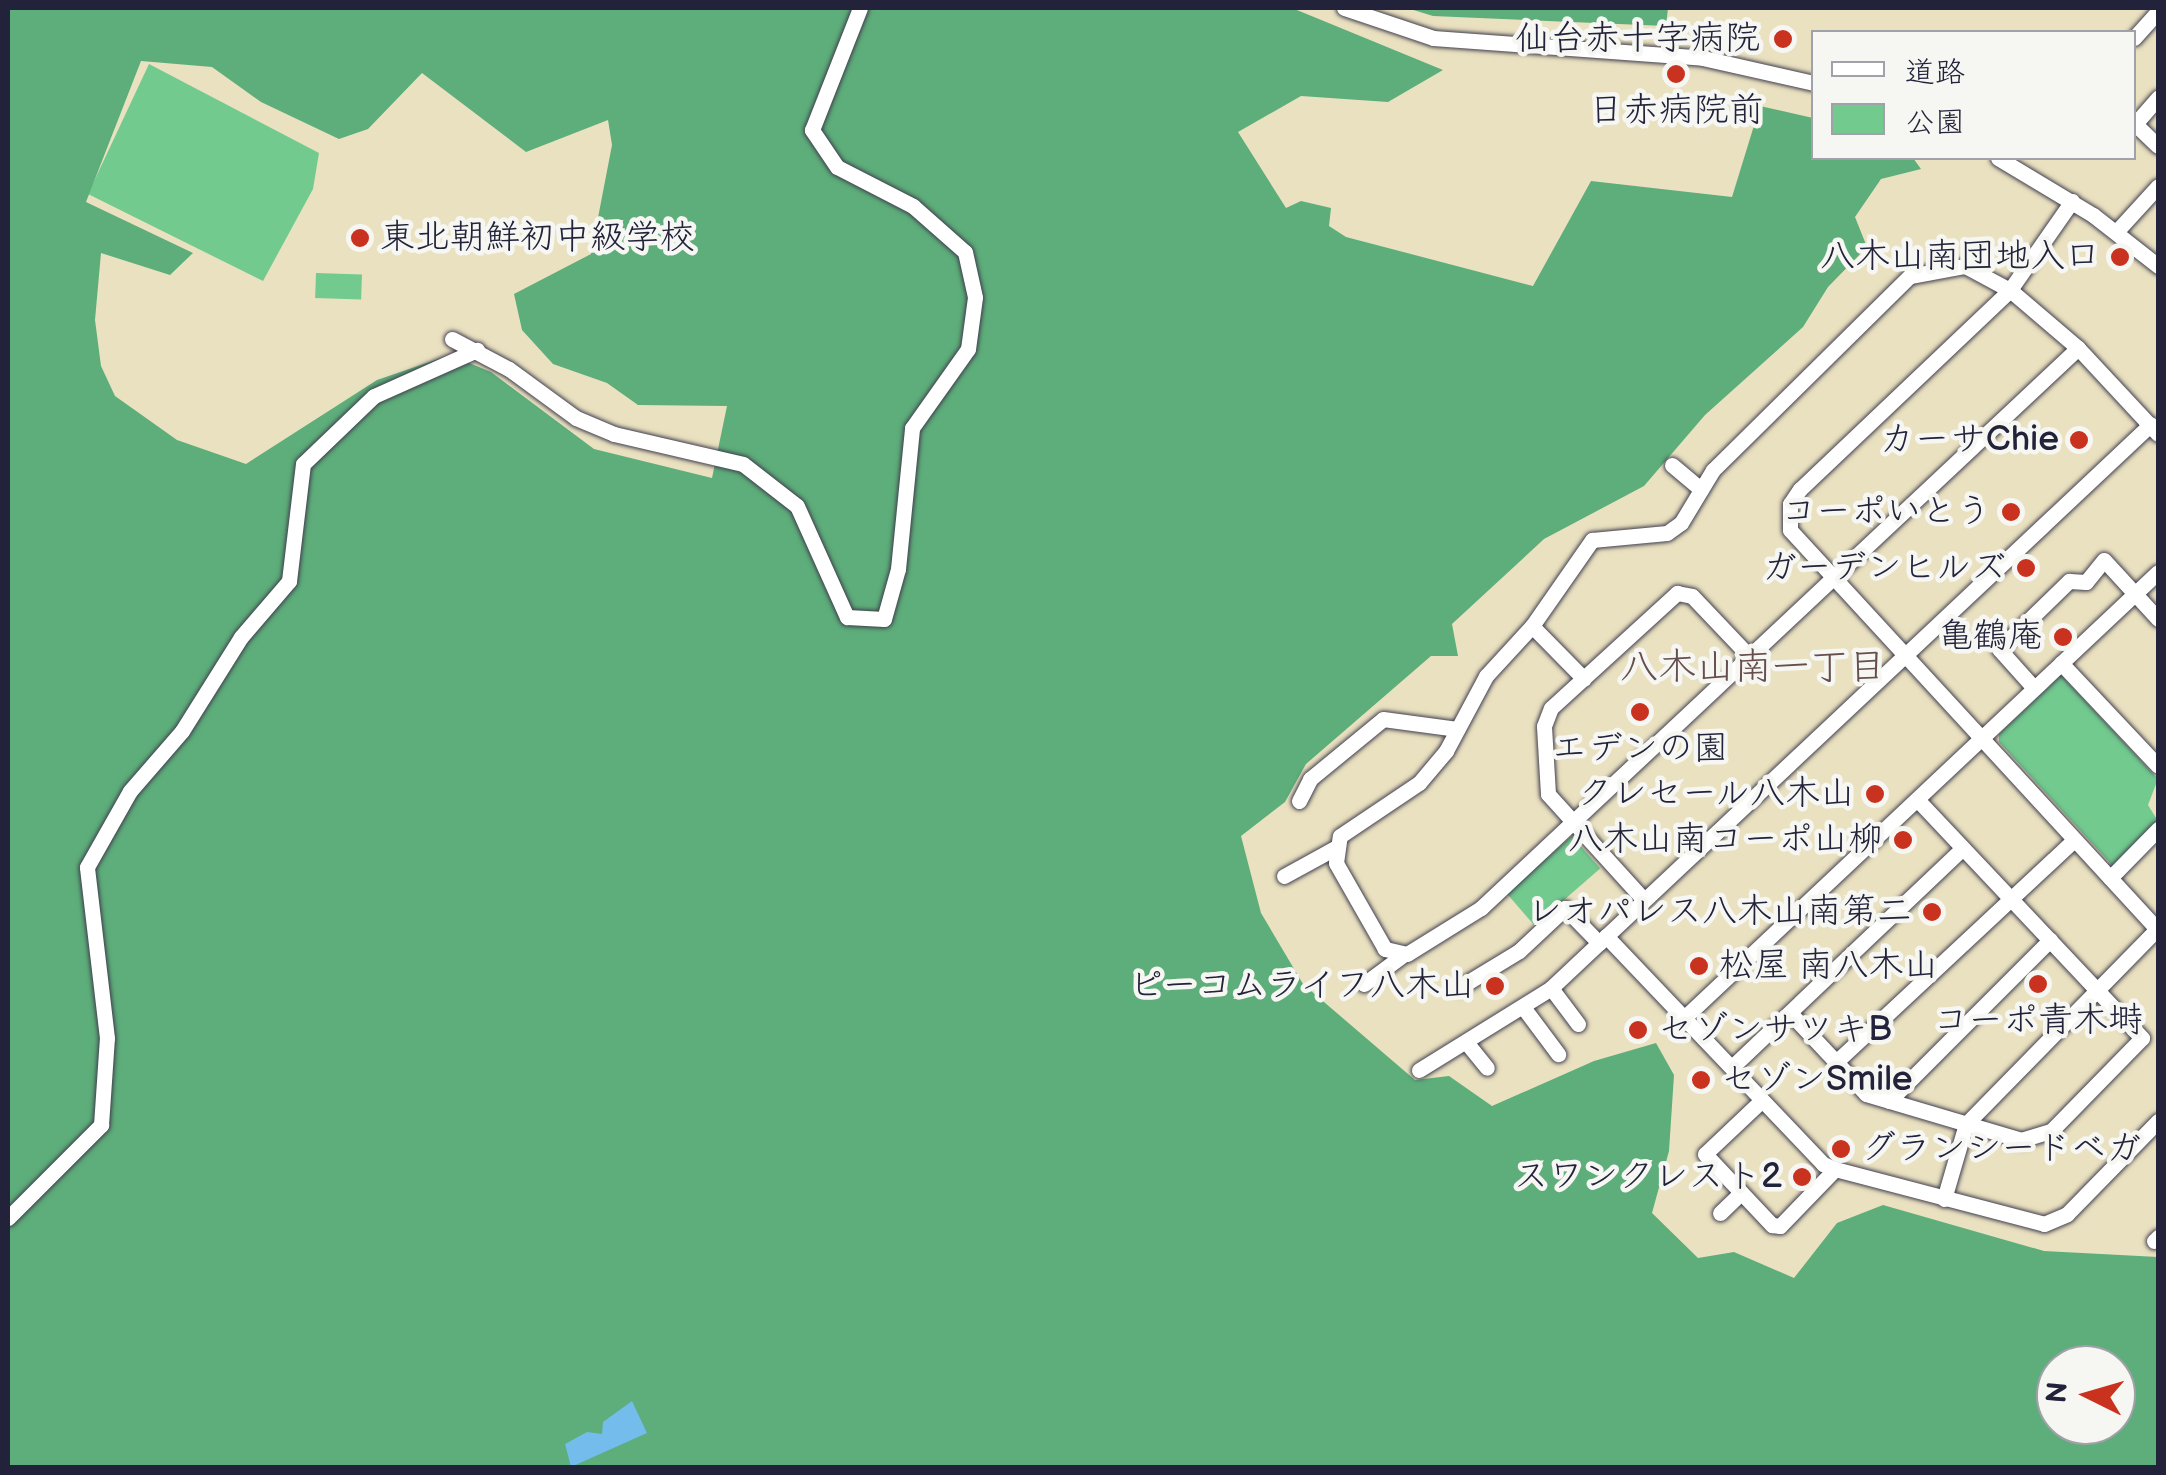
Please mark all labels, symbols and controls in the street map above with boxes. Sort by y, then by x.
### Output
place label: 仙台赤十字病院 [1515,18,1760,60]
marker: 仙台赤十字病院 [1770,26,1796,52]
legend [1811,30,2136,160]
text: 道路 [1905,55,1965,91]
marker: 日赤病院前 [1665,63,1687,85]
place label: 日赤病院前 [1589,90,1763,132]
text: 公園 [1905,105,1965,141]
place label: 東北朝鮮初中級学校 [380,217,695,259]
marker: 東北朝鮮初中級学校 [349,227,371,249]
place label: 八木山南団地入口 [1820,236,2100,278]
marker: 八木山南団地入口 [2109,246,2131,268]
place label: カーサChie [1881,419,2059,461]
marker: カーサChie [2068,429,2090,451]
place label: コーポいとう [1781,491,1991,533]
marker: コーポいとう [2000,501,2022,523]
place label: ガーデンヒルズ [1761,547,2006,589]
marker: ガーデンヒルズ [2015,557,2037,579]
place label: 亀鶴庵 [1938,616,2043,658]
marker: 亀鶴庵 [2052,626,2074,648]
district label: 八木山南一丁目 [1620,645,1886,691]
marker: エデンの園 [1629,701,1651,723]
place label: エデンの園 [1553,728,1727,770]
place label: クレセール八木山 [1575,773,1855,815]
marker: クレセール八木山 [1864,783,1886,805]
place label: 八木山南コーポ山柳 [1568,819,1883,861]
marker: 八木山南コーポ山柳 [1892,829,1914,851]
place label: レオパレス八木山南第二 [1527,891,1912,933]
marker: レオパレス八木山南第二 [1921,901,1943,923]
place label: 松屋 南八木山 [1719,945,1938,987]
marker: 松屋 南八木山 [1688,955,1710,977]
place label: ピーコムライフ八木山 [1127,965,1475,1007]
marker: コーポ青木塒 [2027,973,2049,995]
marker: ピーコムライフ八木山 [1484,975,1506,997]
place label: コーポ青木塒 [1933,1000,2143,1042]
place label: セゾンサツキB [1658,1009,1892,1051]
marker: セゾンサツキB [1627,1019,1649,1041]
place label: セゾンSmile [1721,1059,1913,1101]
marker: セゾンSmile [1690,1069,1712,1091]
place label: グランシードベガ [1861,1128,2141,1170]
marker: グランシードベガ [1830,1138,1852,1160]
place label: スワンクレスト2 [1516,1156,1782,1198]
marker: スワンクレスト2 [1791,1166,1813,1188]
north arrow [2036,1345,2136,1445]
text: N [2040,1381,2075,1404]

